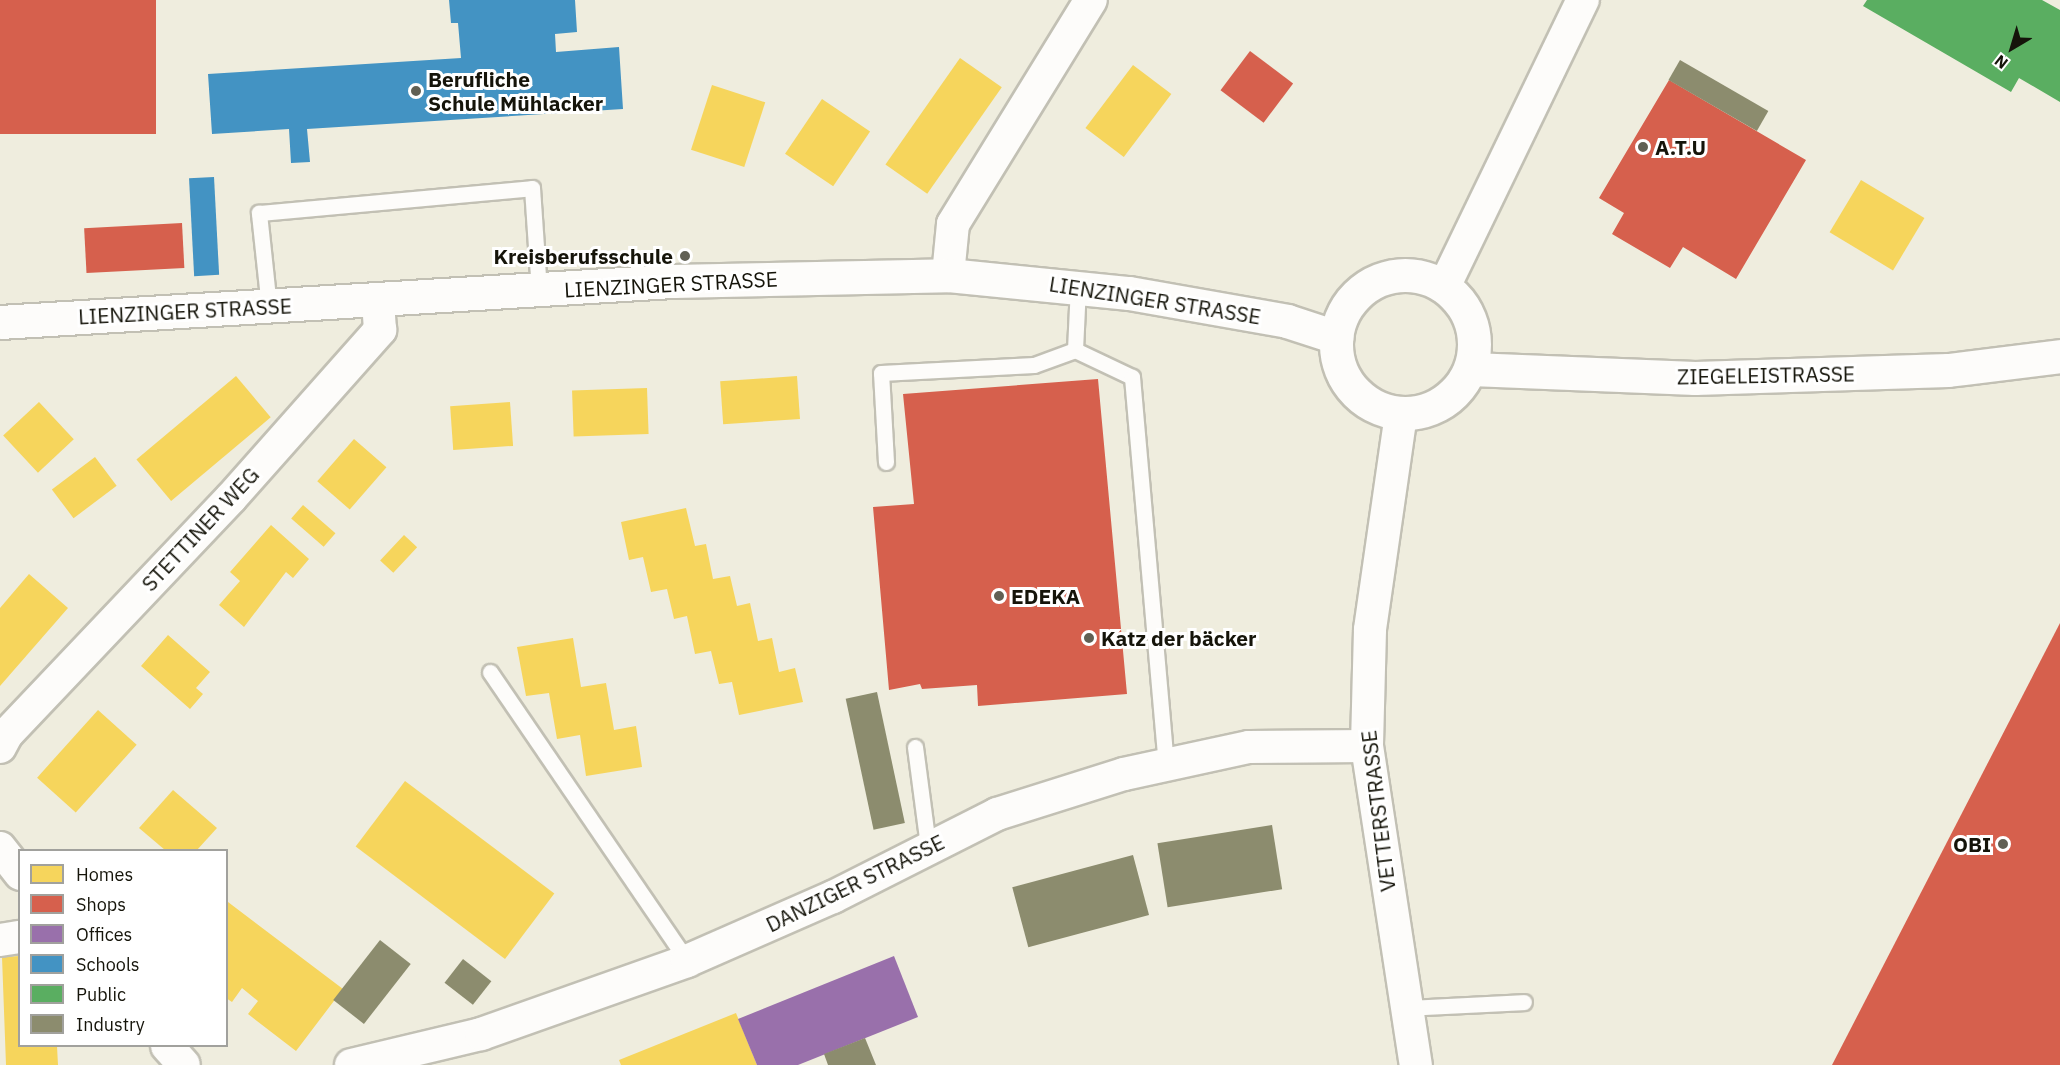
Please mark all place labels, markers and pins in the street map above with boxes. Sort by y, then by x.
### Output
place label: Berufliche Schule Mühlacker [428,66,603,116]
marker: Berufliche Schule Mühlacker [409,84,423,98]
place label: A.T.U [1655,134,1706,160]
marker: A.T.U [1636,140,1650,154]
place label: Kreisberufsschule [494,243,673,269]
marker: Kreisberufsschule [678,249,692,263]
place label: EDEKA [1011,583,1080,609]
marker: EDEKA [992,589,1006,603]
place label: Katz der bäcker [1101,625,1257,651]
marker: Katz der bäcker [1082,631,1096,645]
place label: OBI [1953,831,1991,857]
marker: OBI [1996,837,2010,851]

